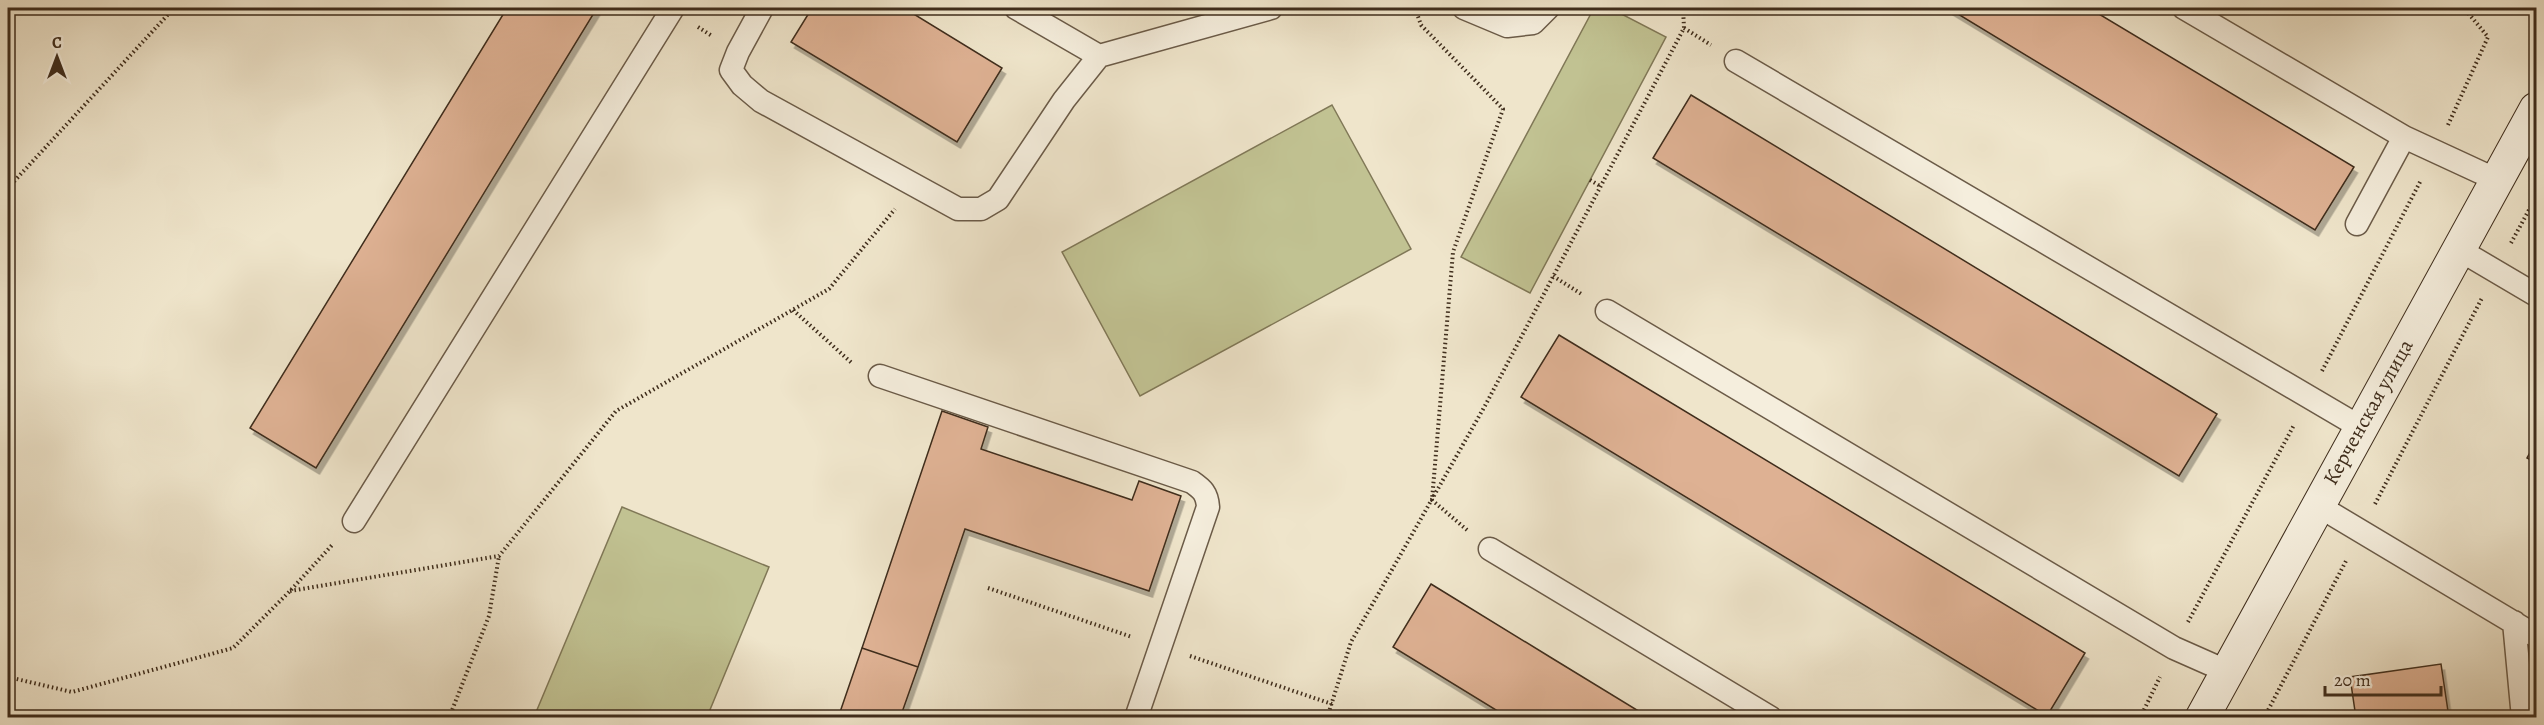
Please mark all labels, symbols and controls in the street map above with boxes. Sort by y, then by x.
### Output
north arrow [27,27,87,87]
text: С [52,32,62,54]
street label: Керченская улица [2316,334,2420,490]
scale bar [2325,659,2440,697]
text: 20 m [2334,668,2371,692]

